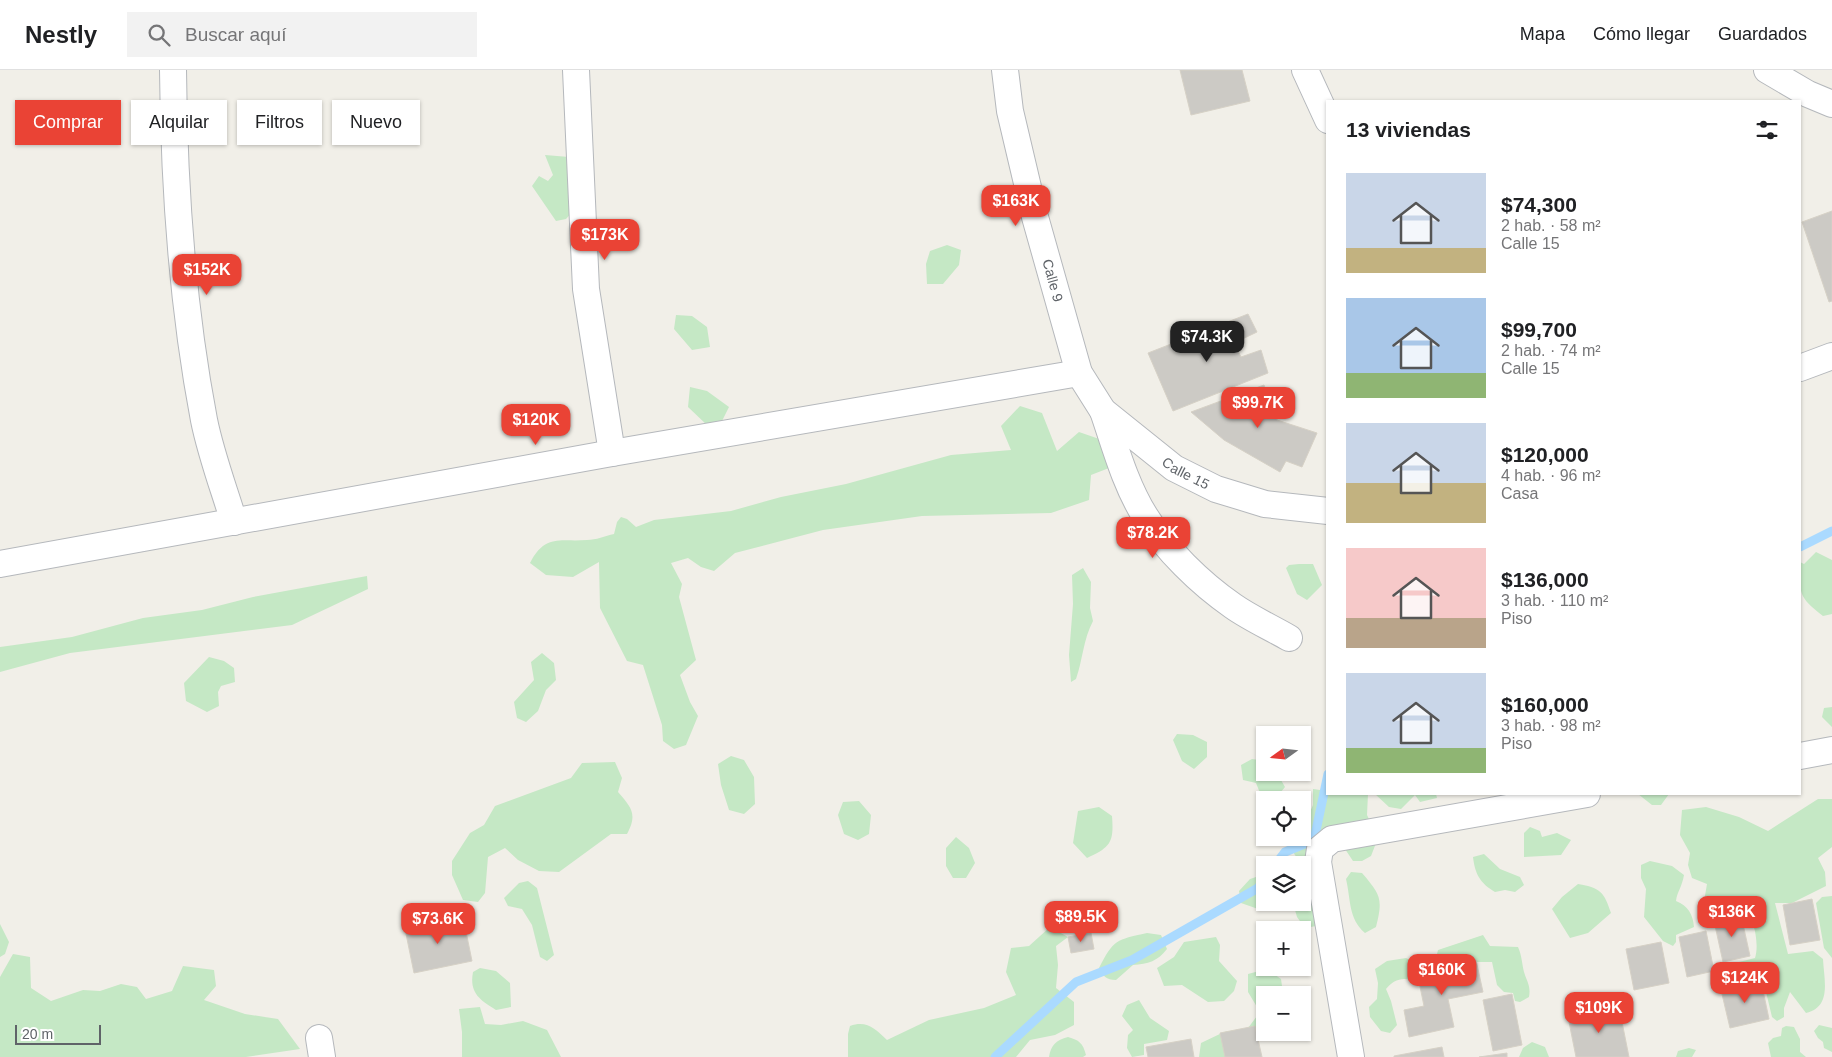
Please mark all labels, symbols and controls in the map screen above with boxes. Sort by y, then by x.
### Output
search box [127,12,477,57]
text: Nestly [25,21,97,48]
icon: search [145,21,173,49]
text: Buscar aquí [185,24,286,45]
text: Mapa [1520,24,1565,44]
text: Cómo llegar [1593,24,1690,44]
text: Guardados [1718,24,1807,44]
chip: Comprar [15,100,121,145]
chip: Alquilar [131,100,227,145]
chip: Filtros [237,100,322,145]
chip: Nuevo [332,100,420,145]
icon: filters [1753,116,1781,144]
text: 13 viviendas [1346,118,1471,141]
pin: $163K [981,184,1051,227]
text: $163K [992,192,1040,209]
icon: home [1386,193,1446,253]
text: $74,300 [1501,193,1577,216]
text: 2 hab. · 58 m² [1501,217,1601,234]
pin: $173K [570,218,640,261]
text: $173K [581,226,629,243]
text: Calle 15 [1501,235,1560,252]
pin: $152K [172,254,242,296]
street label: Calle 9 [1039,257,1067,304]
text: $152K [183,261,231,278]
icon: home [1386,318,1446,378]
text: $99,700 [1501,318,1577,341]
pin: $74.3K [1166,320,1248,363]
text: $74.3K [1181,328,1233,345]
text: 2 hab. · 74 m² [1501,342,1601,359]
text: Calle 15 [1501,360,1560,377]
pin: $99.7K [1217,386,1299,429]
text: $99.7K [1232,394,1284,411]
pin: $120K [501,404,571,446]
text: $120K [512,411,560,428]
icon: home [1386,443,1446,503]
text: $120,000 [1501,443,1589,466]
street label: Calle 15 [1159,454,1212,492]
text: 4 hab. · 96 m² [1501,467,1601,484]
text: Casa [1501,485,1538,502]
pin: $78.2K [1112,516,1194,559]
text: $78.2K [1127,524,1179,541]
icon: home [1386,568,1446,628]
text: $136,000 [1501,568,1589,591]
text: 3 hab. · 110 m² [1501,592,1608,609]
text: Piso [1501,610,1532,627]
icon: home [1386,693,1446,753]
text: $160,000 [1501,693,1589,716]
text: 3 hab. · 98 m² [1501,717,1601,734]
north arrow [1256,726,1311,781]
map controls [1256,726,1311,1041]
text: Piso [1501,735,1532,752]
button: locate [1256,791,1311,846]
button: layers [1256,856,1311,911]
pin: $136K [1697,896,1767,938]
pin: $89.5K [1040,900,1122,943]
pin: $73.6K [397,902,479,945]
text: $136K [1708,903,1756,920]
text: $89.5K [1055,908,1107,925]
text: $73.6K [412,910,464,927]
button: + [1256,921,1311,976]
pin: $160K [1407,954,1477,996]
text: $160K [1418,961,1466,978]
pin: $124K [1710,962,1780,1004]
text: $124K [1721,969,1769,986]
button: − [1256,986,1311,1041]
pin: $109K [1564,992,1634,1034]
text: $109K [1575,999,1623,1016]
scale bar [15,1022,101,1045]
text: 20 m [22,1026,53,1042]

